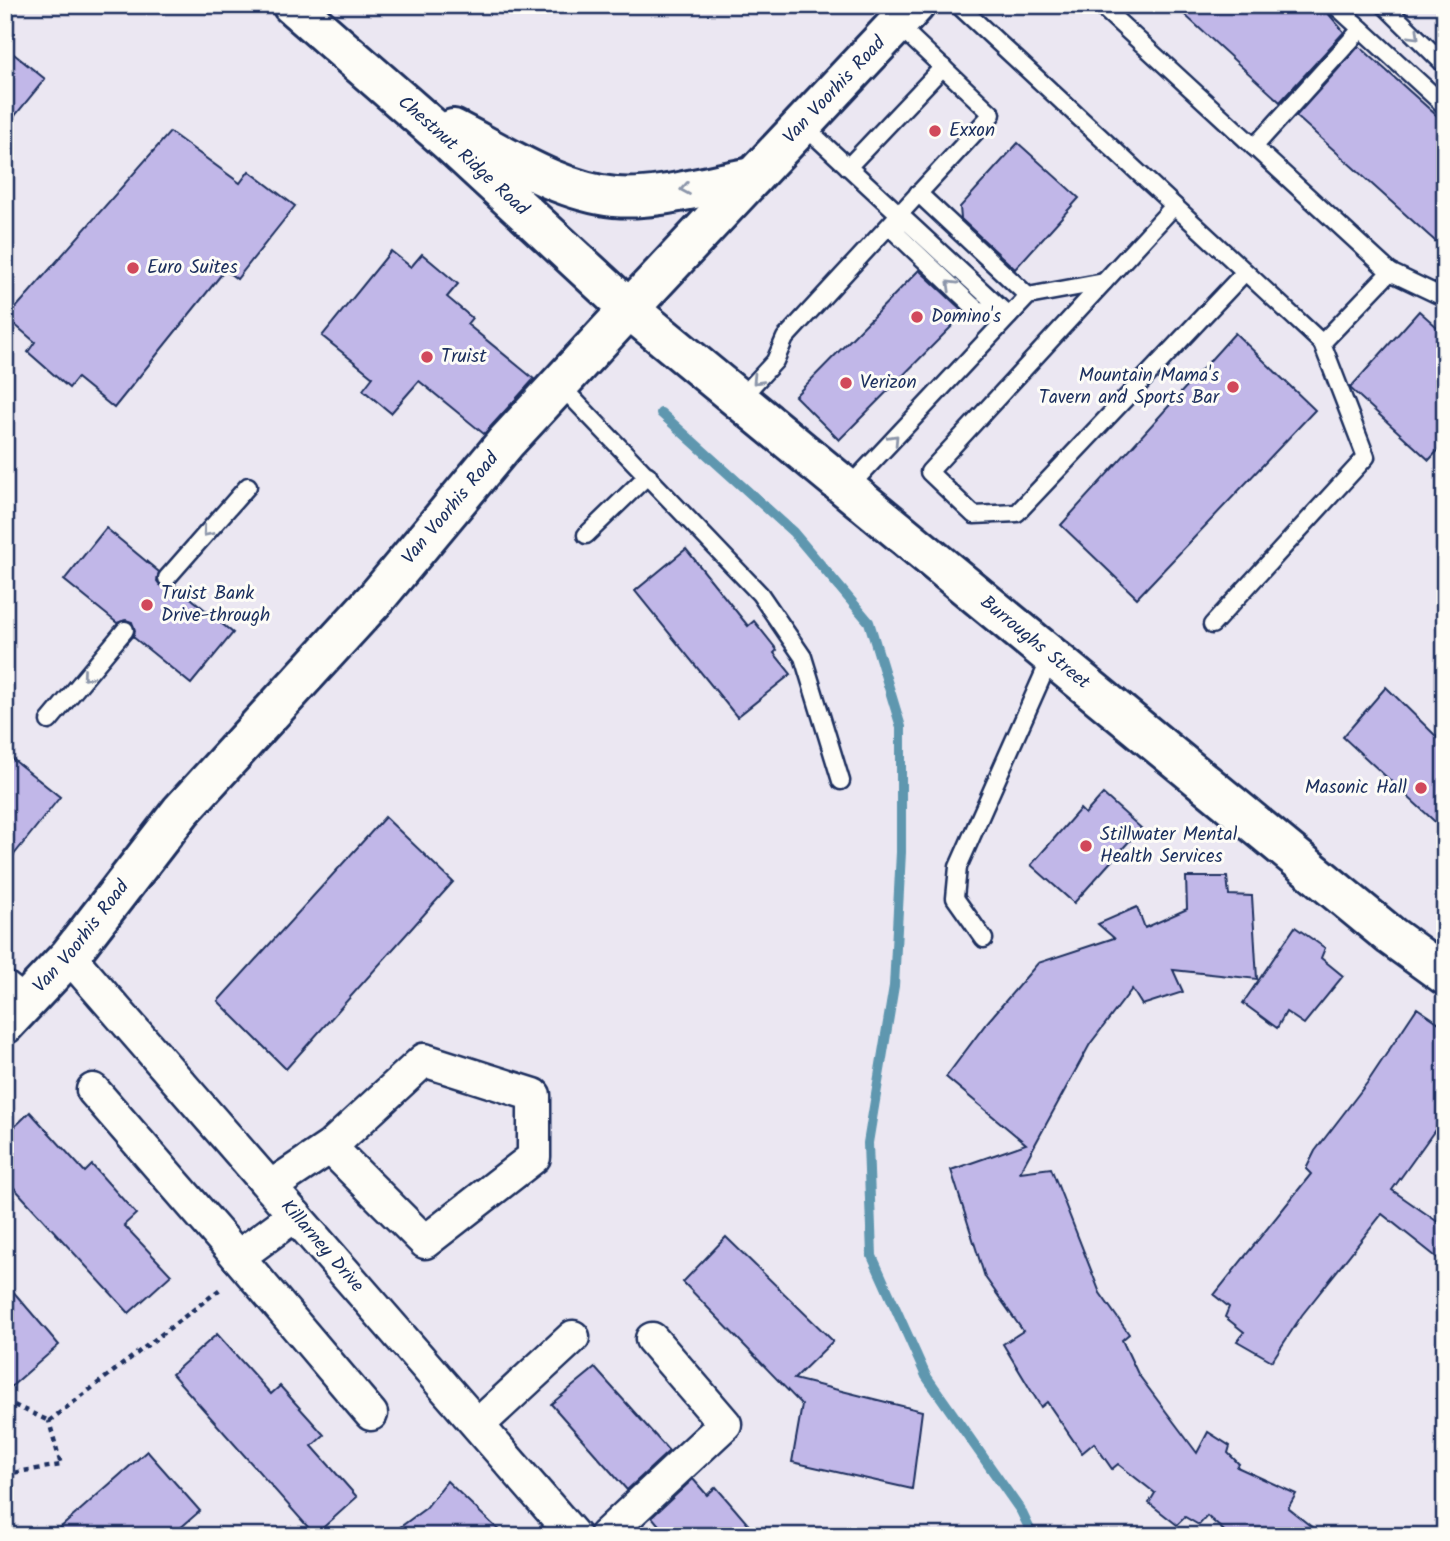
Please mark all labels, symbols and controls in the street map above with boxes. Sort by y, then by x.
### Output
one-way arrow [1406,27,1419,40]
street label: Van Voorhis Road [776,29,894,151]
street label: Chestnut Ridge Road [390,88,536,224]
place label: Exxon [949,116,995,146]
marker: Exxon [927,123,943,139]
one-way arrow [679,181,691,196]
place label: Euro Suites [147,253,238,283]
marker: Euro Suites [125,260,141,276]
one-way arrow [946,281,959,294]
place label: Domino's [931,302,1001,332]
marker: Domino's [909,309,925,325]
place label: Truist [441,342,487,372]
marker: Truist [419,349,435,365]
place label: Mountain Mama's Tavern and Sports Bar [1039,361,1221,413]
place label: Verizon [860,368,917,398]
one-way arrow [753,372,765,385]
marker: Verizon [838,375,854,391]
marker: Mountain Mama's Tavern and Sports Bar [1225,379,1241,395]
one-way arrow [886,434,898,447]
street label: Van Voorhis Road [395,445,507,572]
one-way arrow [203,524,215,537]
place label: Truist Bank Drive-through [161,579,270,631]
street label: Burroughs Street [973,588,1097,698]
marker: Truist Bank Drive-through [139,597,155,613]
one-way arrow [83,667,95,680]
place label: Masonic Hall [1305,773,1407,803]
marker: Masonic Hall [1413,780,1429,796]
place label: Stillwater Mental Health Services [1100,820,1238,872]
marker: Stillwater Mental Health Services [1078,838,1094,854]
street label: Van Voorhis Road [26,874,137,1000]
street label: Killarney Drive [273,1193,371,1300]

